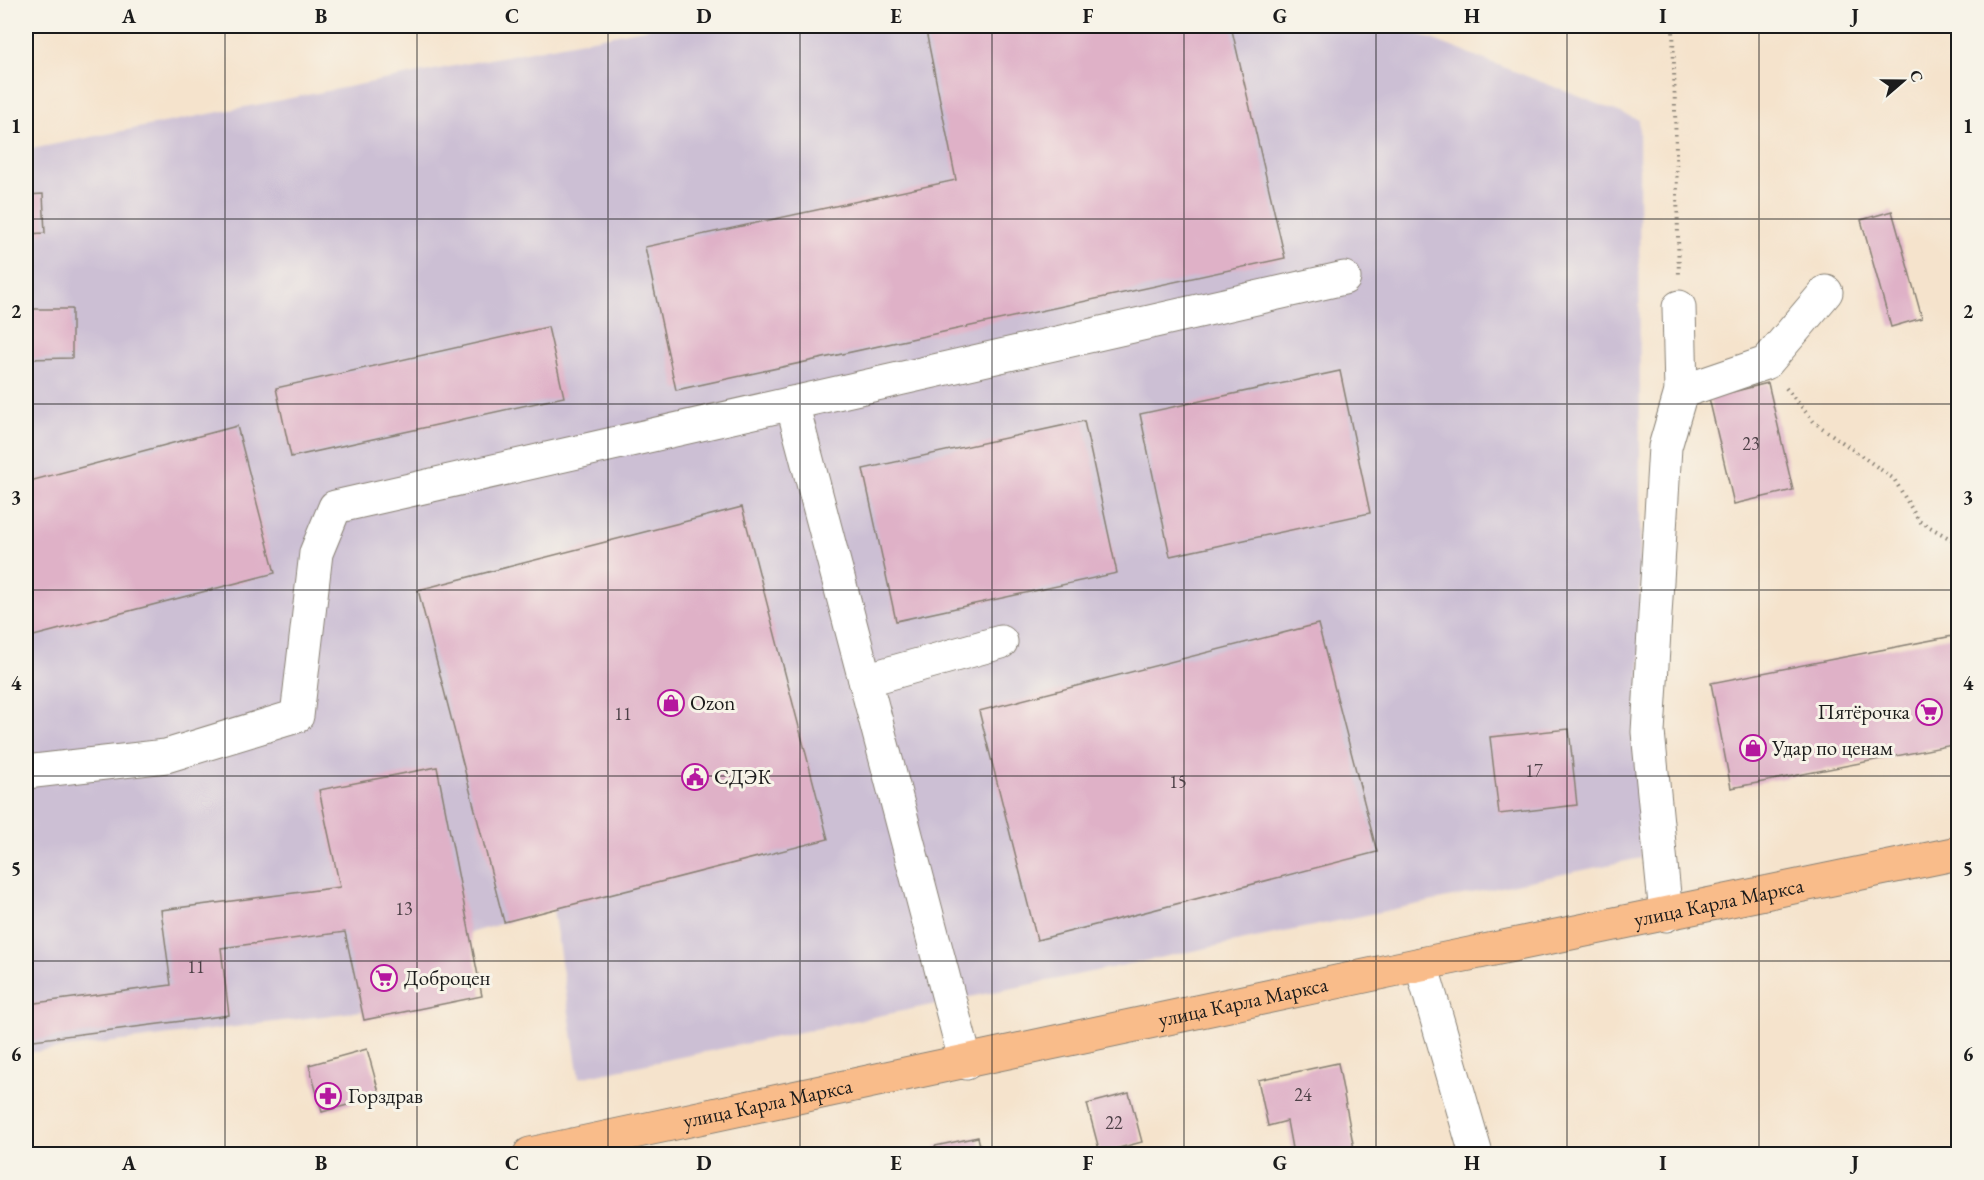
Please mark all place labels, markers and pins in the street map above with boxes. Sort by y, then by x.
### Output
shop icon: Ozon [656,688,686,718]
place label: Ozon [690,689,735,716]
supermarket icon: Пятёрочка [1914,697,1944,727]
place label: Пятёрочка [1818,698,1911,725]
shop icon: Удар по ценам [1738,733,1768,763]
place label: Удар по ценам [1771,734,1893,761]
public building icon: СДЭК [680,762,710,792]
place label: СДЭК [714,763,771,790]
supermarket icon: Доброцен [369,963,399,993]
place label: Доброцен [404,964,490,991]
pharmacy icon: Горздрав [313,1081,343,1111]
place label: Горздрав [348,1082,423,1109]

